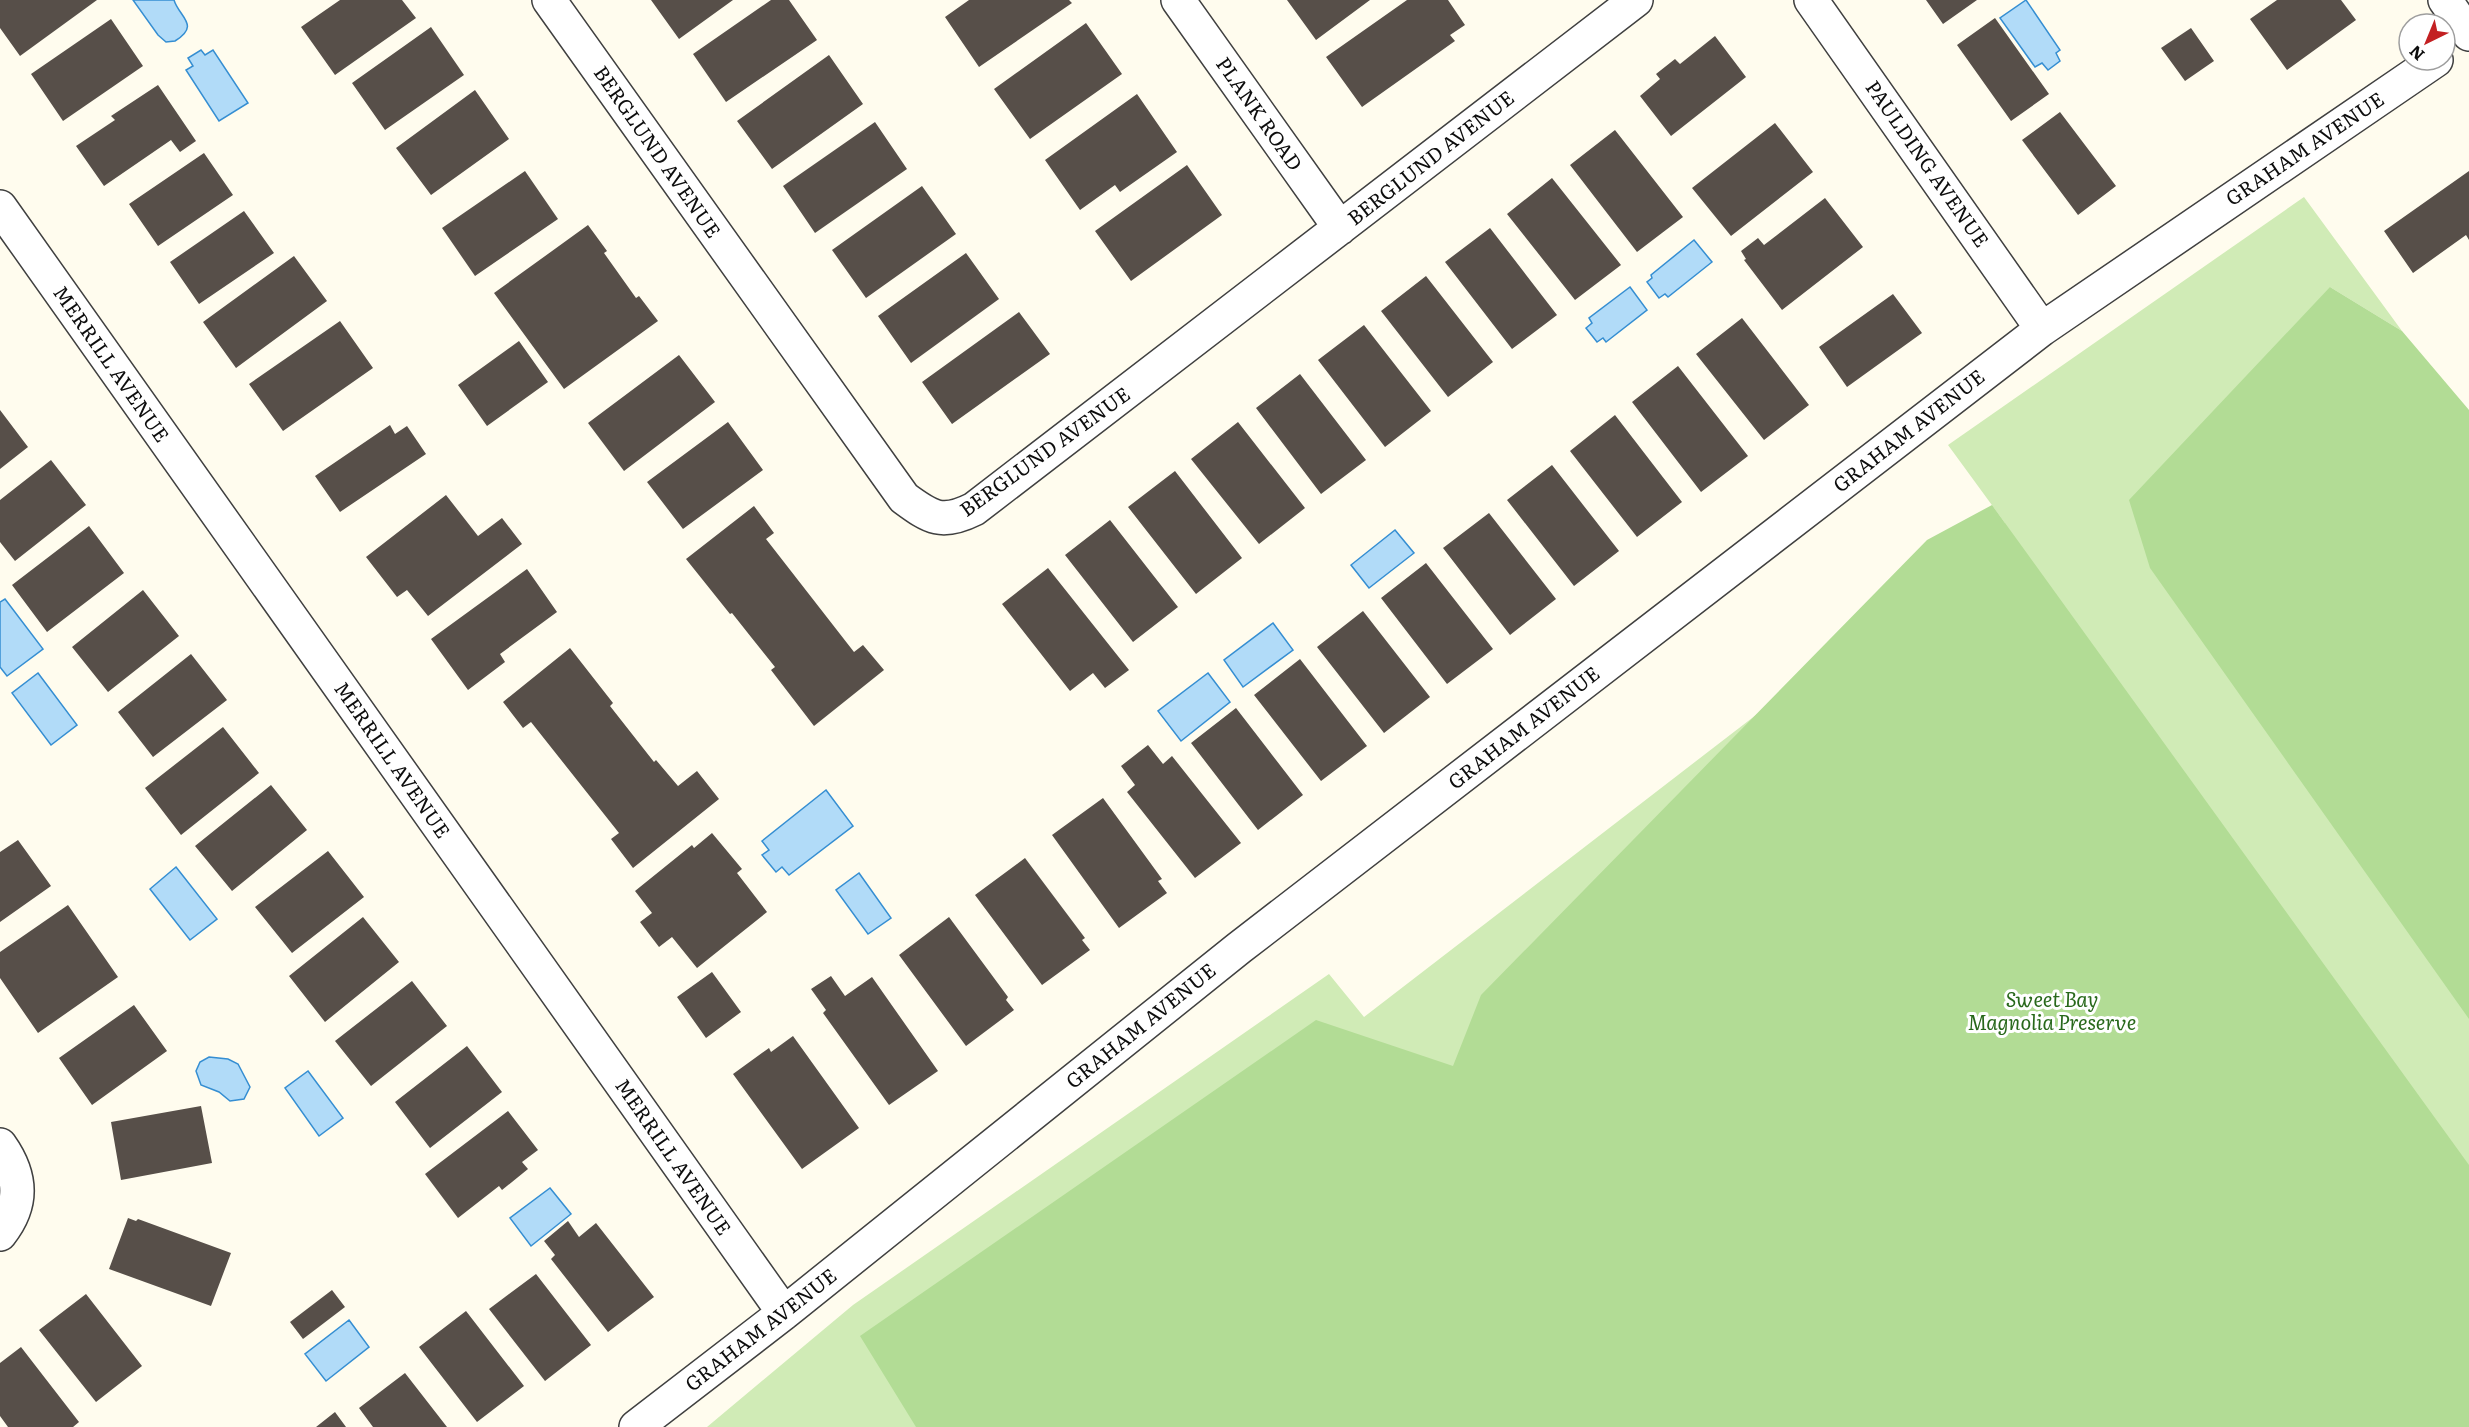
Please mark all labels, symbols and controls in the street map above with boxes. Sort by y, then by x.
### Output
north arrow [2397,12,2457,72]
text: N [2403,40,2429,67]
street label: PLANK ROAD [1210,50,1311,176]
street label: BERGLUND AVENUE [588,59,730,243]
street label: PAULDING AVENUE [1860,73,1998,252]
street label: BERGLUND AVENUE [1340,82,1520,231]
street label: GRAHAM AVENUE [2219,83,2389,212]
street label: MERRILL AVENUE [47,278,178,447]
street label: GRAHAM AVENUE [1825,361,1990,498]
street label: BERGLUND AVENUE [952,378,1135,523]
street label: GRAHAM AVENUE [1440,658,1605,795]
street label: MERRILL AVENUE [328,674,459,843]
street label: GRAHAM AVENUE [1058,954,1221,1094]
park label: Sweet Bay Magnolia Preserve [1968,983,2136,1036]
street label: MERRILL AVENUE [609,1071,740,1240]
street label: GRAHAM AVENUE [677,1260,842,1397]

